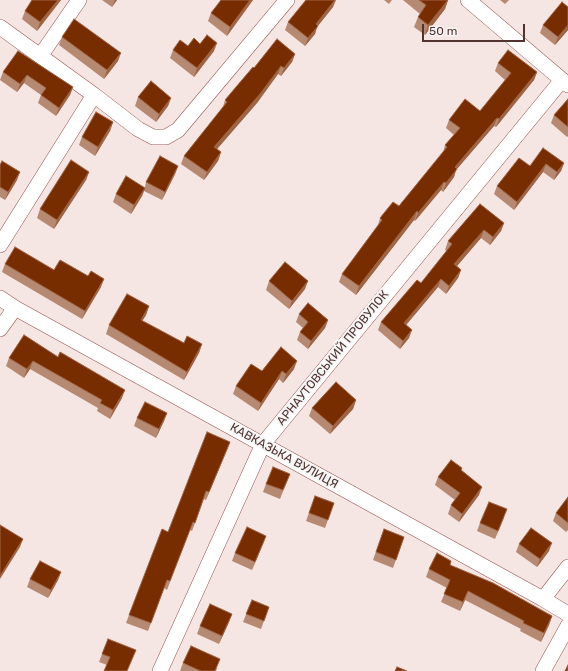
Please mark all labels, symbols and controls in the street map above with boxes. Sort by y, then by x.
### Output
scale bar [424,16,527,42]
text: 50 m [429,24,457,38]
street label: АРНАУТОВСЬКИЙ ПРОВУЛОК [274,288,392,428]
street label: КАВКАЗЬКА ВУЛИЦЯ [227,420,341,492]

